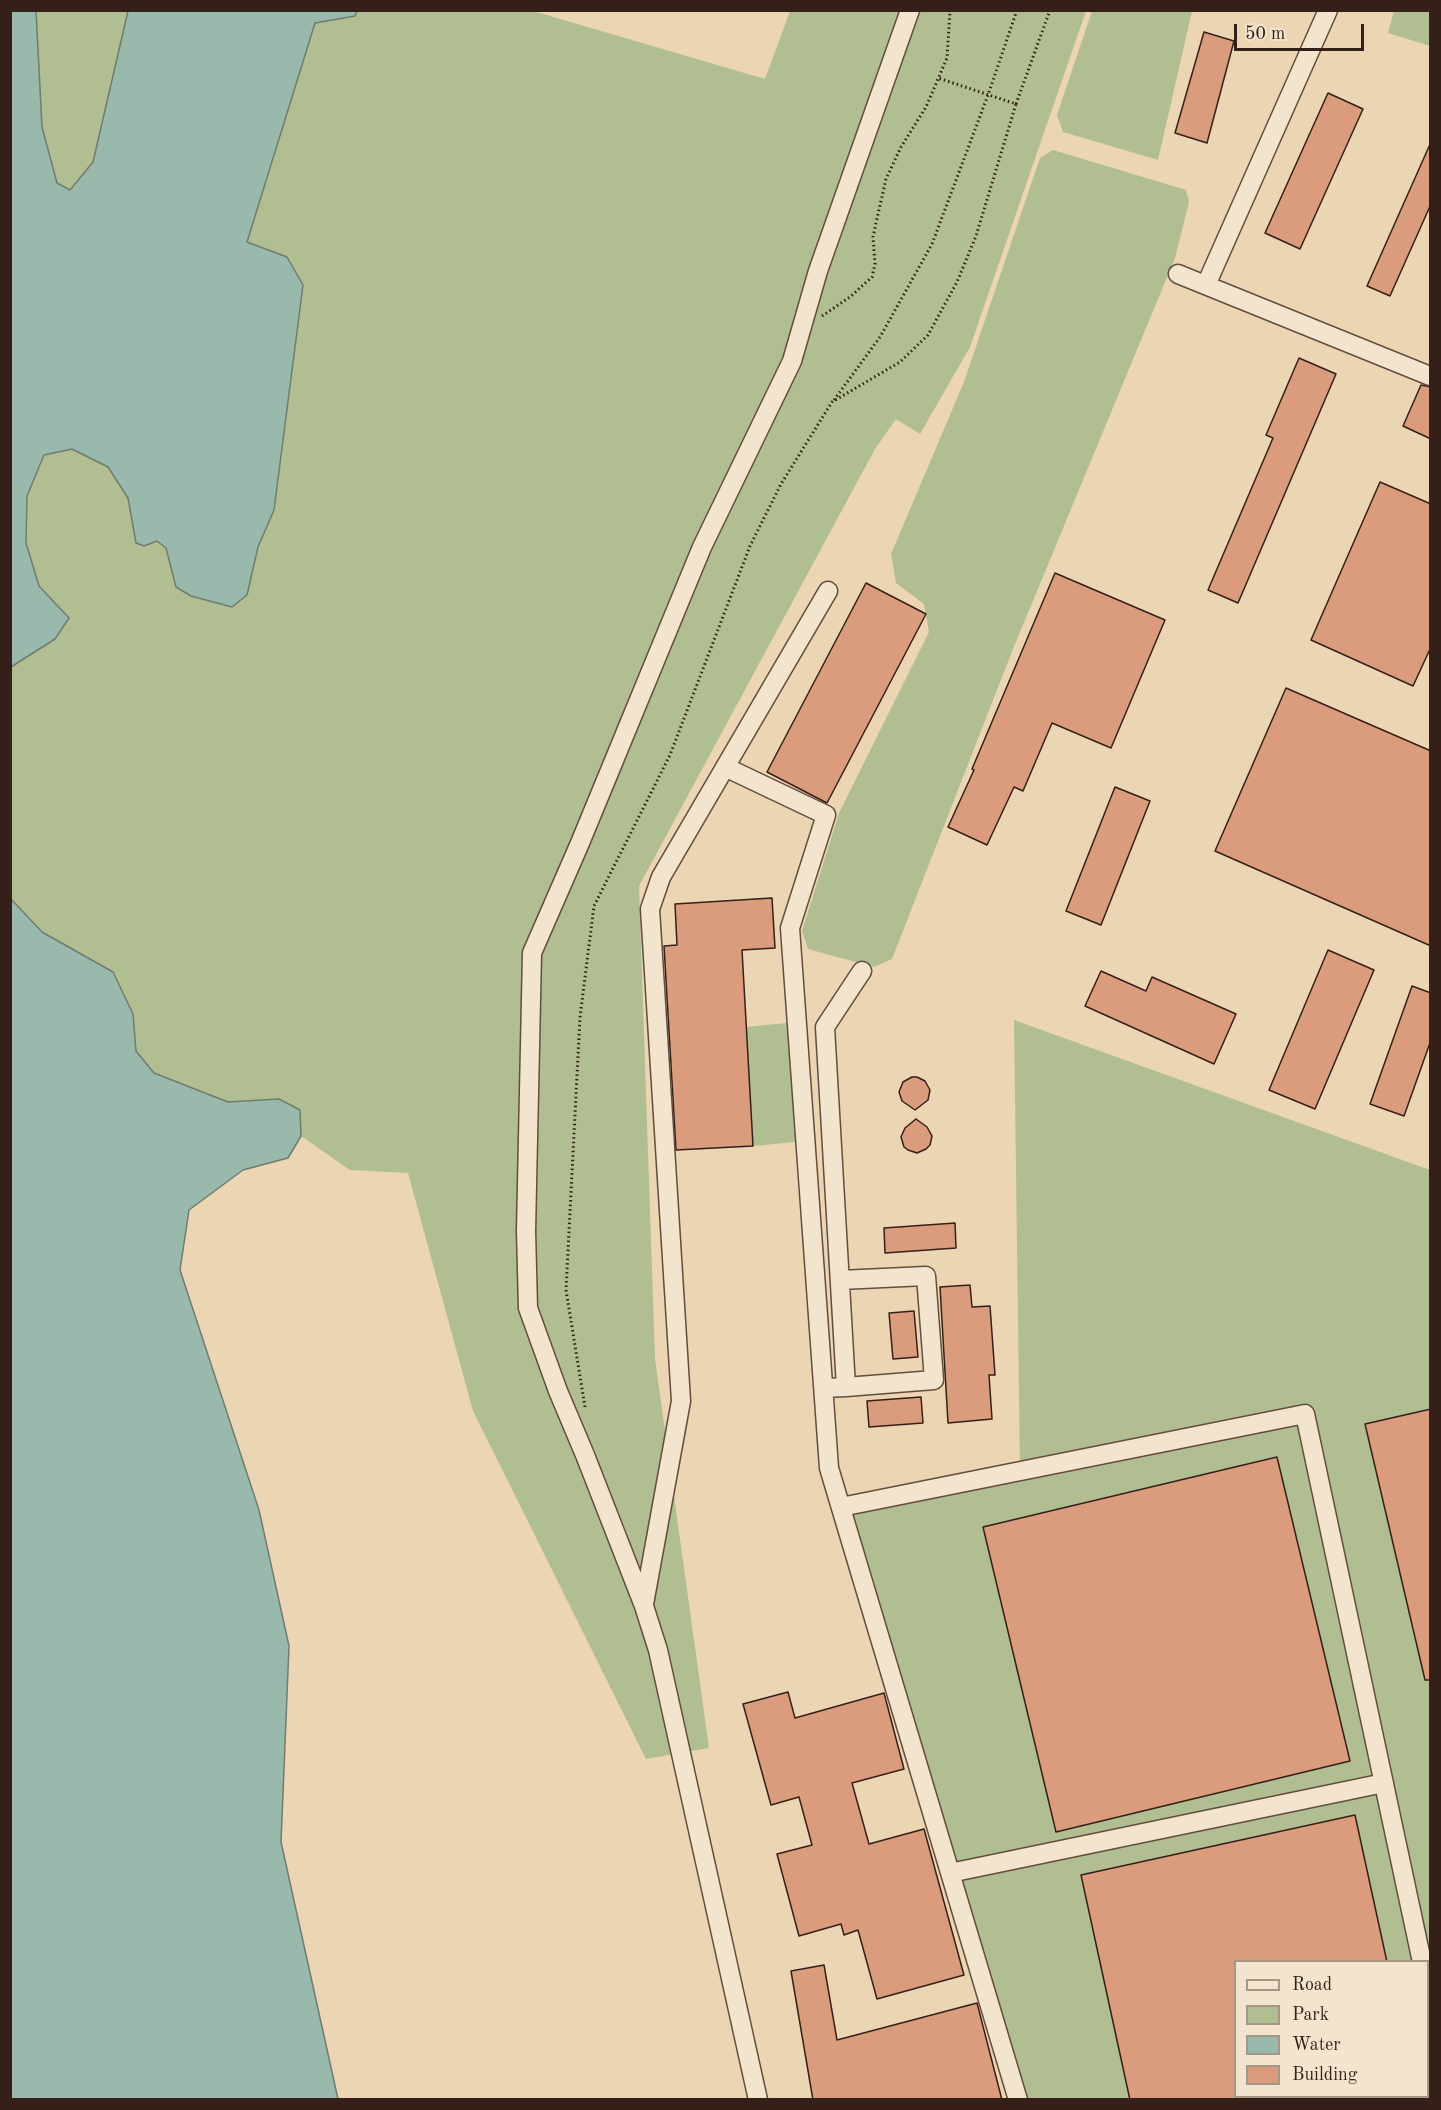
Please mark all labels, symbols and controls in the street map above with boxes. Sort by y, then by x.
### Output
scale bar [1237,12,1368,50]
text: 50 m [1245,25,1285,43]
legend [1234,1960,1429,2098]
text: Road [1292,1976,1332,1994]
text: Park [1292,2006,1329,2024]
text: Water [1292,2036,1341,2054]
text: Building [1292,2066,1357,2084]

